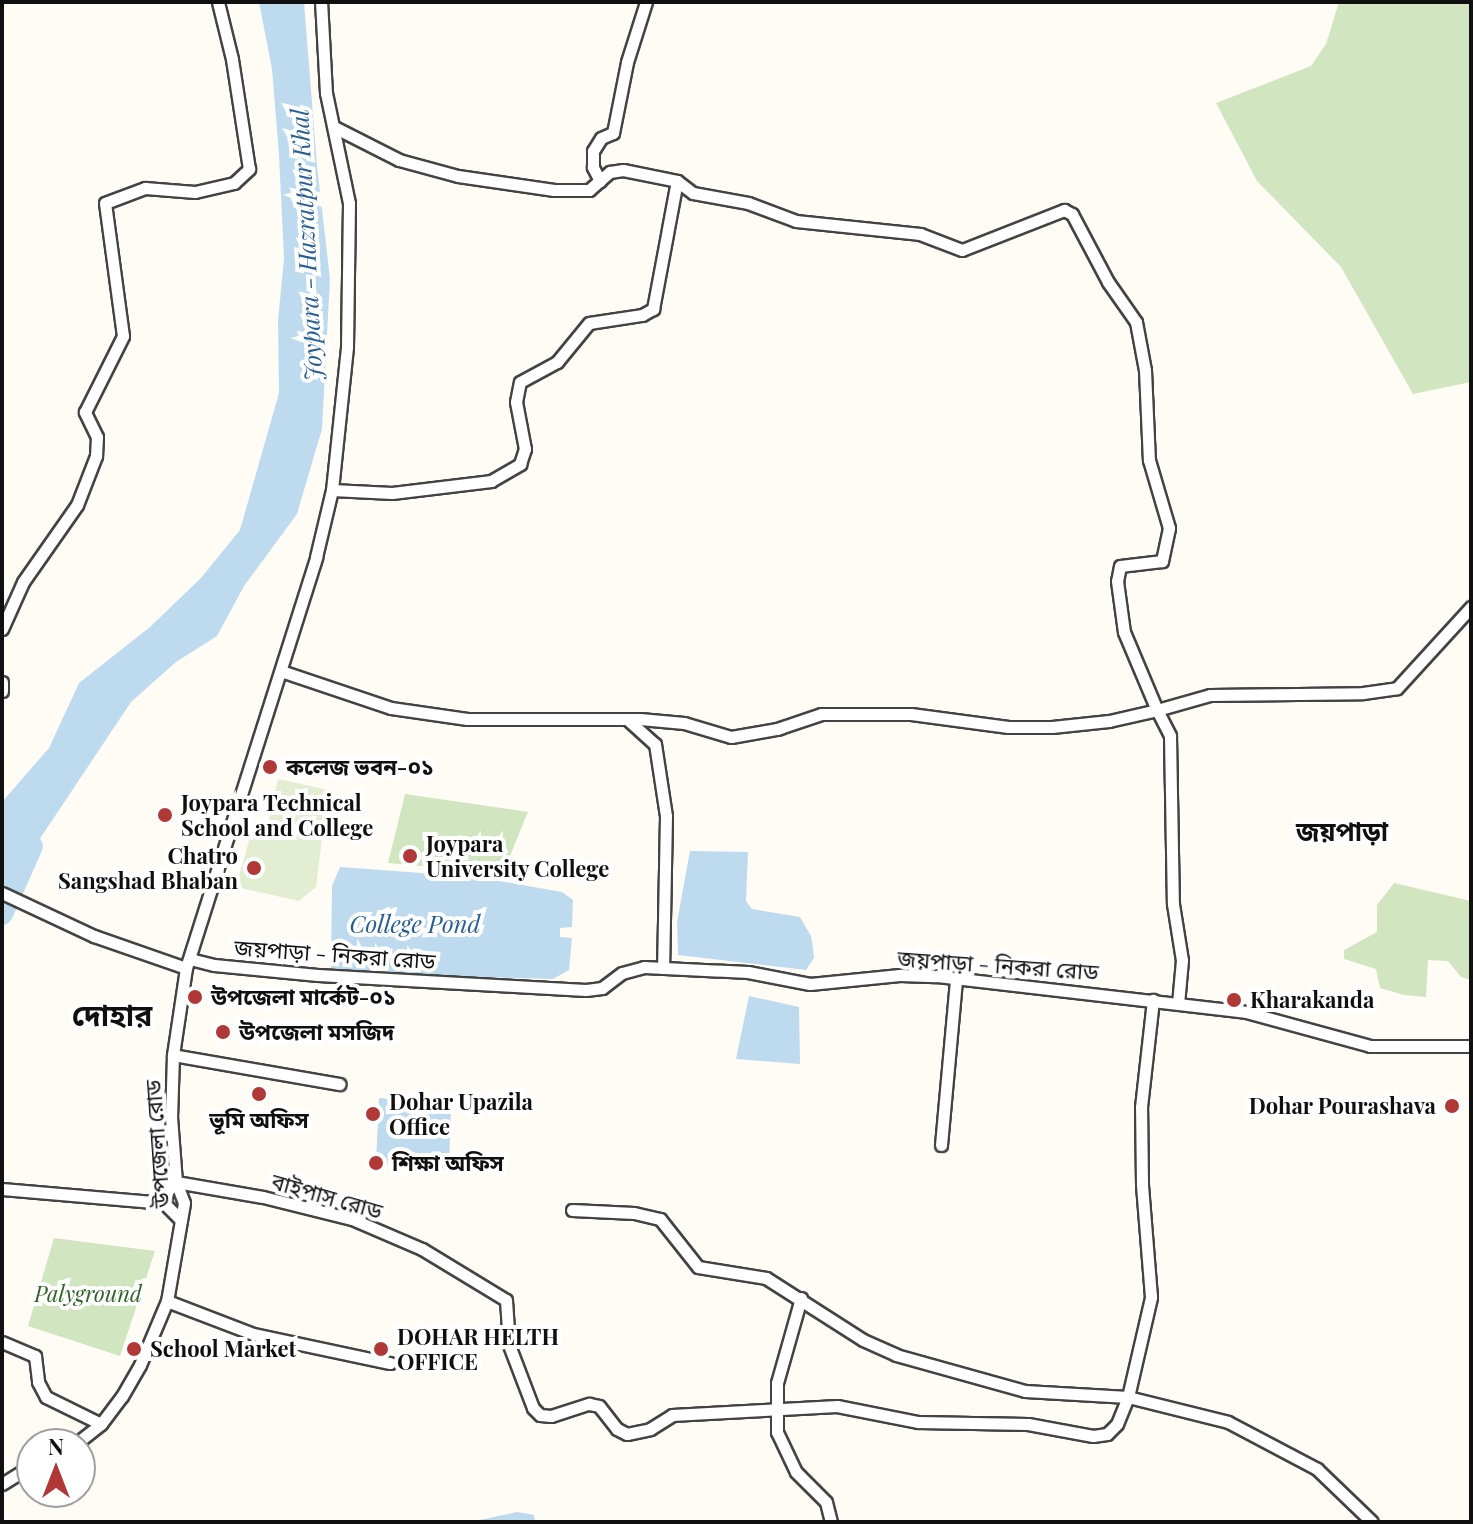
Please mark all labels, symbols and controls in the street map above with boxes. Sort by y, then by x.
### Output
water label: Joypara - Hazratpur Khal [284,108,328,382]
place label: কলেজ ভবন-০১ [286,754,434,780]
marker: কলেজ ভবন-০১ [261,758,279,776]
place label: Joypara Technical School and College [181,789,373,840]
marker: Joypara Technical School and College [156,806,174,824]
district label: জয়পাড়া [1296,815,1388,847]
place label: Joypara University College [426,830,610,882]
place label: Chatro Sangshad Bhaban [58,842,238,894]
marker: Joypara University College [401,847,419,865]
marker: Chatro Sangshad Bhaban [245,859,263,877]
water label: College Pond [349,910,481,938]
street label: জয়পাড়া - নিকরা রোড [233,934,437,974]
street label: জয়পাড়া - নিকরা রোড [896,945,1100,985]
place label: উপজেলা মার্কেট-০১ [211,984,396,1010]
place label: Kharakanda [1250,987,1374,1013]
marker: উপজেলা মার্কেট-০১ [186,988,204,1006]
marker: Kharakanda [1225,991,1243,1009]
district label: দোহার [72,996,152,1032]
place label: উপজেলা মসজিদ [239,1019,394,1045]
marker: উপজেলা মসজিদ [214,1023,232,1041]
street label: উপজেলা রোড [139,1079,175,1209]
marker: ভূমি অফিস [250,1085,268,1103]
place label: Dohar Upazila Office [389,1088,533,1140]
place label: Dohar Pourashava [1248,1093,1436,1119]
marker: Dohar Pourashava [1443,1097,1461,1115]
marker: Dohar Upazila Office [364,1105,382,1123]
place label: ভূমি অফিস [209,1107,309,1133]
place label: শিক্ষা অফিস [392,1150,504,1176]
marker: শিক্ষা অফিস [367,1154,385,1172]
street label: বাইপাস রোড [269,1168,385,1224]
park label: Palyground [34,1281,142,1307]
place label: DOHAR HELTH OFFICE [397,1323,559,1374]
place label: School Market [150,1336,296,1362]
marker: School Market [125,1340,143,1358]
marker: DOHAR HELTH OFFICE [372,1340,390,1358]
north arrow [16,1428,96,1508]
text: N [48,1431,64,1461]

